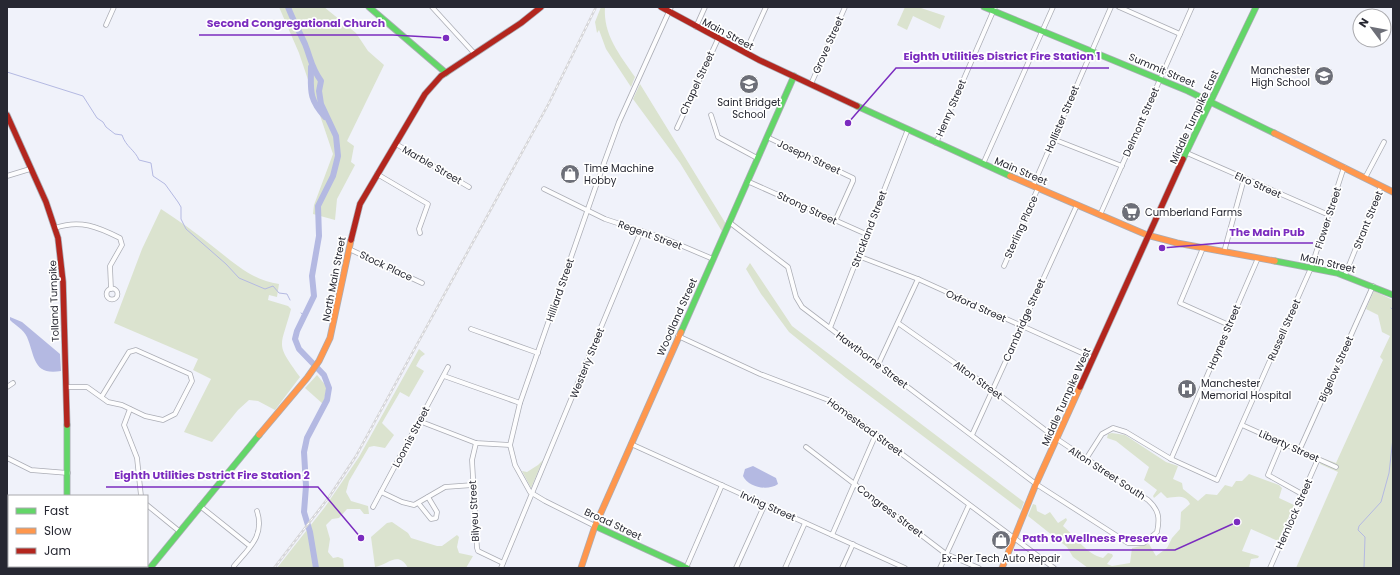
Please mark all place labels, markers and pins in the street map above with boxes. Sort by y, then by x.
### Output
callout: Second Congregational Church [199,12,393,35]
callout: Eighth Utilities District Fire Station 1 [896,45,1109,68]
place label: Manchester High School [1251,63,1310,90]
school or university icon: Manchester High School [1313,65,1335,87]
school or university icon: Saint Bridget School [738,73,760,95]
place label: Saint Bridget School [717,95,781,122]
place label: Time Machine Hobby [584,161,654,188]
shop icon: Time Machine Hobby [559,163,581,185]
supermarket icon: Cumberland Farms [1120,201,1142,223]
place label: Cumberland Farms [1145,205,1242,220]
callout: The Main Pub [1221,220,1313,243]
place label: Manchester Memorial Hospital [1201,376,1291,403]
hospital icon: Manchester Memorial Hospital [1176,378,1198,400]
callout: Eighth Utilities Dstrict Fire Station 2 [106,464,318,487]
callout: Path to Wellness Preserve [1014,527,1175,550]
shop icon: Ex-Per Tech Auto Repair [990,529,1012,551]
place label: Ex-Per Tech Auto Repair [942,551,1060,566]

